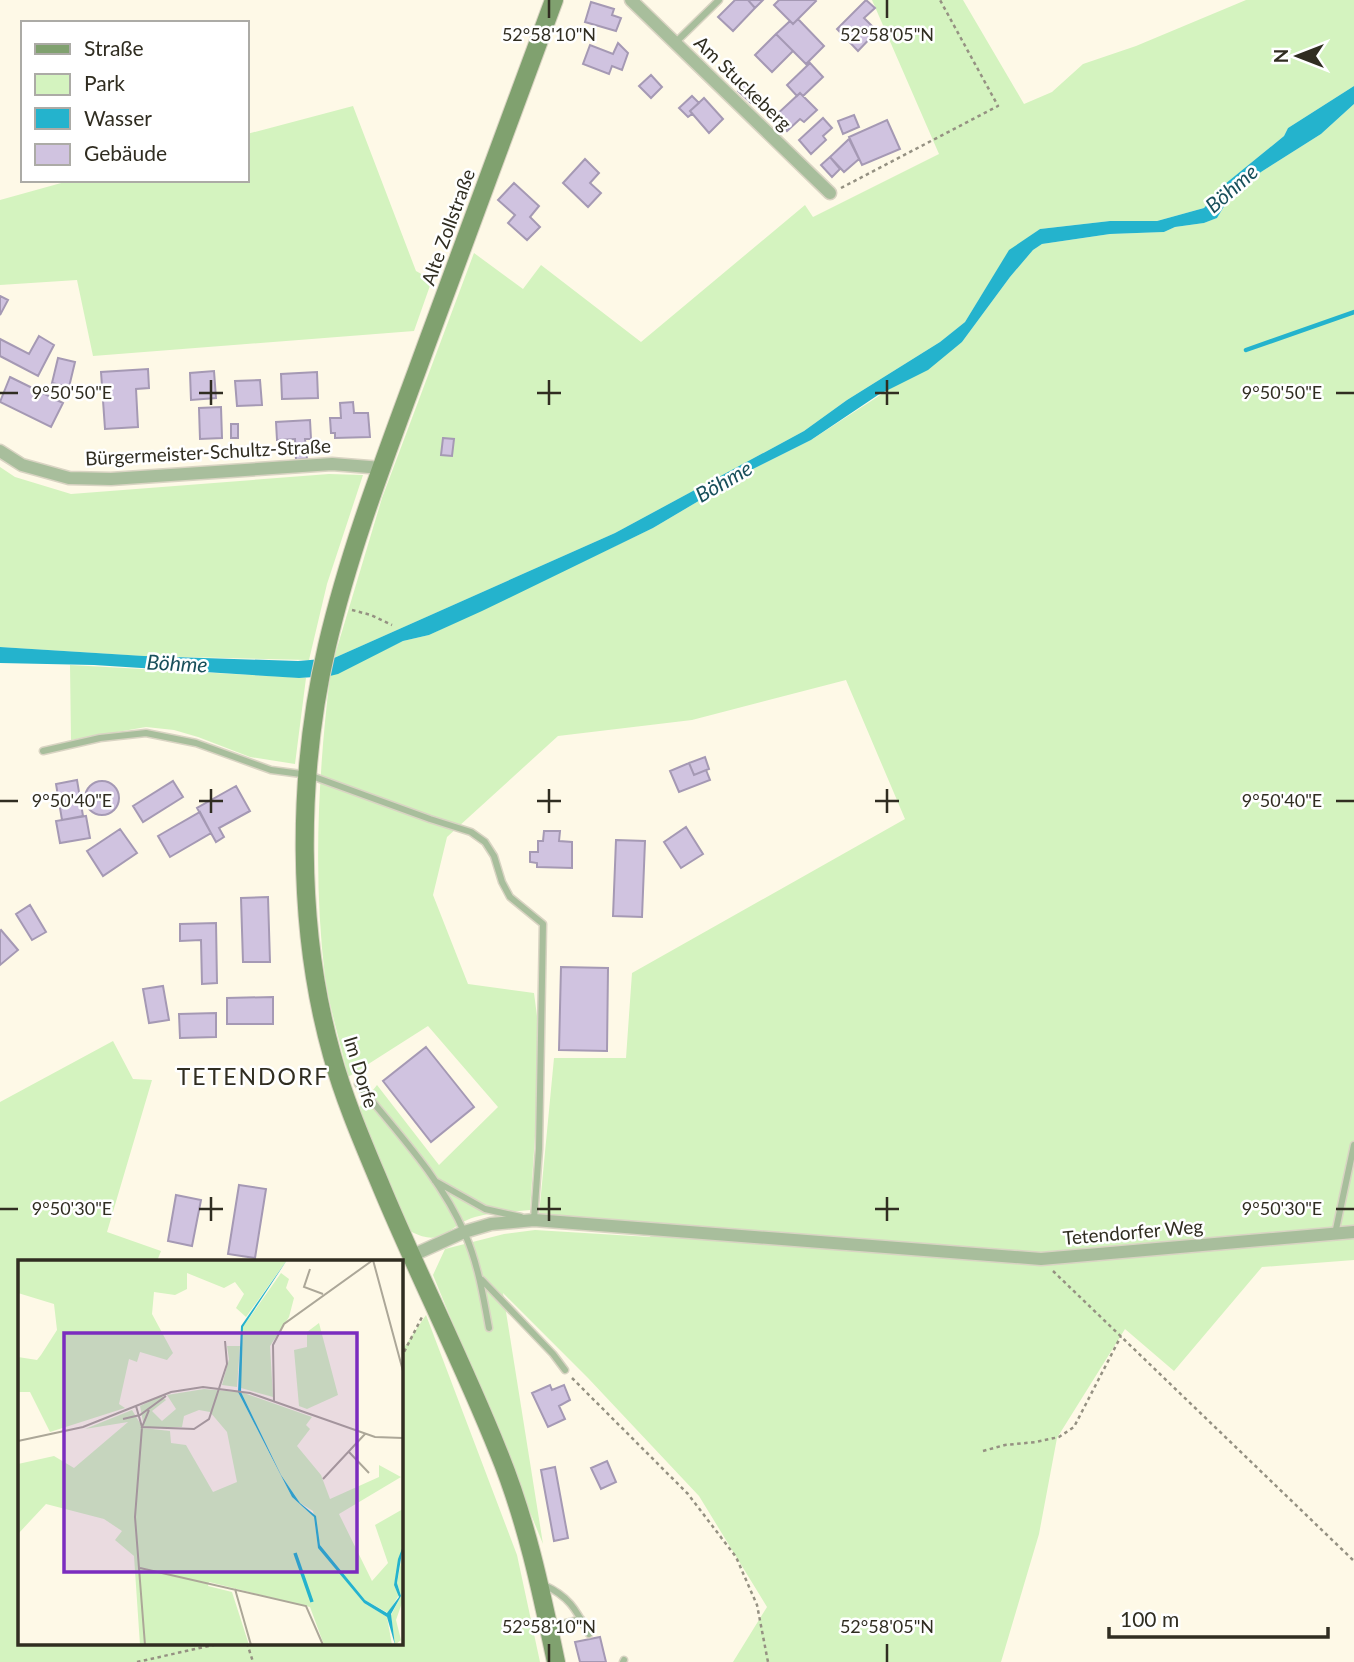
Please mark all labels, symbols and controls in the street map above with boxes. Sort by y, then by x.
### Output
legend [21,21,248,182]
north arrow [1263,21,1333,91]
text: 52°58'10"N [502,23,596,45]
text: 52°58'05"N [840,23,934,45]
street label: Am Stuckeberg [690,31,797,135]
text: Straße [84,35,144,60]
text: N [1269,49,1292,63]
text: Park [84,70,125,95]
text: Wasser [84,105,152,130]
text: Gebäude [84,140,167,165]
water label: Böhme [1200,158,1262,217]
street label: Alte Zollstraße [416,166,479,288]
text: 9°50'50"E [32,381,112,403]
text: 9°50'50"E [1242,381,1322,403]
street label: Bürgermeister-Schultz-Straße [84,434,331,469]
water label: Böhme [691,455,756,507]
water label: Böhme [146,648,208,677]
text: 9°50'40"E [32,789,112,811]
text: 9°50'40"E [1242,789,1322,811]
street label: Im Dorfe [340,1033,383,1111]
district label: TETENDORF [177,1062,329,1090]
text: 9°50'30"E [32,1197,112,1219]
text: 9°50'30"E [1242,1197,1322,1219]
street label: Tetendorfer Weg [1062,1214,1204,1249]
inset map [18,1260,402,1644]
scale bar [1109,1596,1328,1640]
text: 100 m [1120,1606,1179,1631]
text: 52°58'10"N [502,1615,596,1637]
text: 52°58'05"N [840,1615,934,1637]

